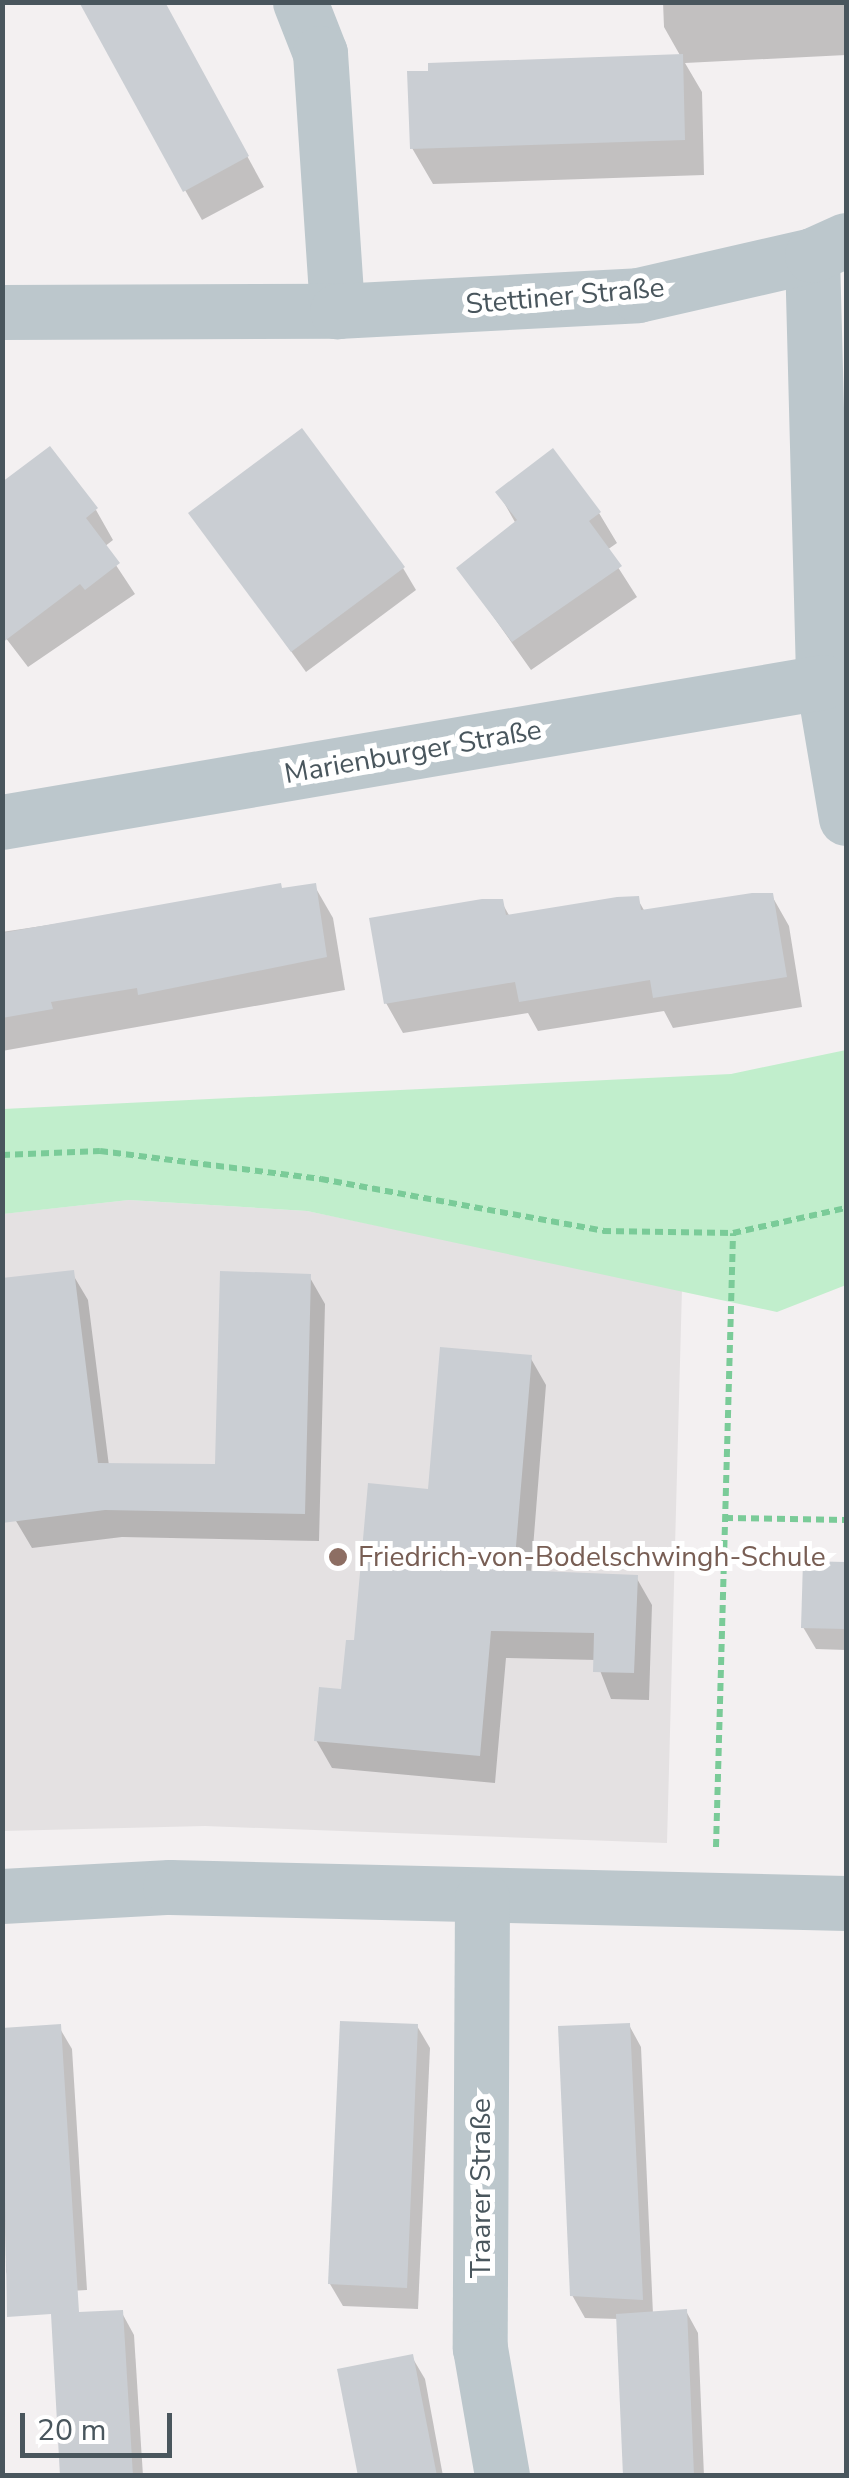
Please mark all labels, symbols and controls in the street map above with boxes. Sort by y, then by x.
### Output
street label: Stettiner Straße [464,271,666,321]
street label: Marienburger Straße [282,713,544,791]
place label: Friedrich-von-Bodelschwingh-Schule [358,1540,826,1574]
marker: Friedrich-von-Bodelschwingh-Schule [327,1546,349,1568]
street label: Traarer Straße [464,2098,498,2278]
scale bar [25,2393,178,2455]
text: 20 m [37,2410,106,2451]

